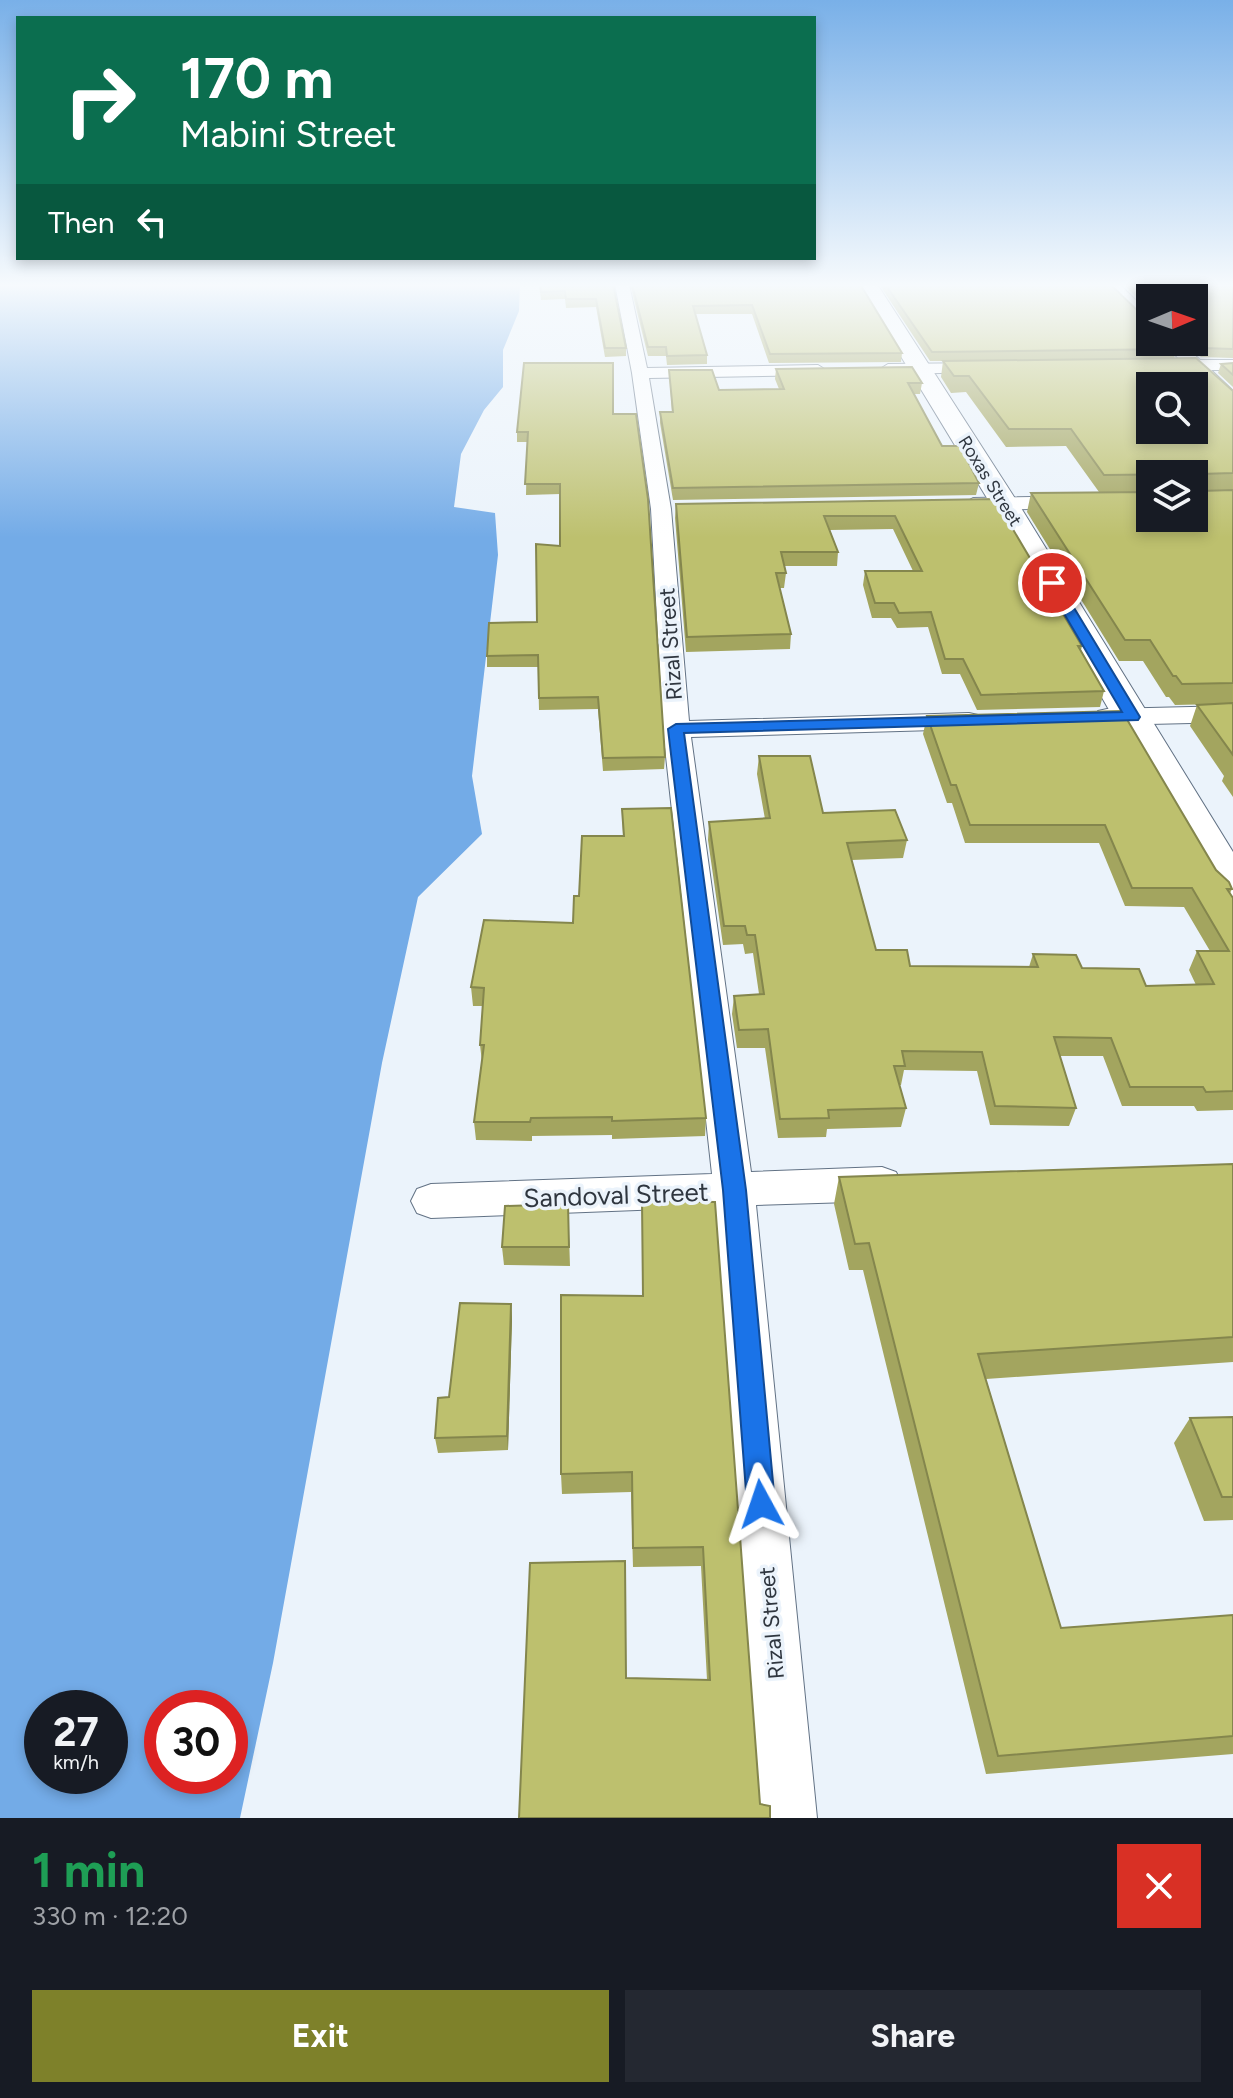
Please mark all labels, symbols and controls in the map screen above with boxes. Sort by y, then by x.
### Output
text: 170 m [180,45,333,112]
icon: right [48,48,152,152]
text: Mabini Street [180,113,396,156]
icon: left [130,200,174,244]
text: Then [48,204,114,241]
north arrow [1136,284,1208,356]
map controls [1136,284,1208,532]
button: search [1136,372,1208,444]
street label: Roxas Street [954,432,1027,530]
button: layers [1136,460,1208,532]
pin [1018,549,1086,617]
icon: arrive [1030,561,1074,605]
street label: Rizal Street [653,587,688,701]
street label: Sandoval Street [523,1176,709,1214]
position arrow [719,1462,803,1546]
street label: Rizal Street [753,1566,790,1680]
speed limit sign: 30 [144,1690,248,1794]
text: 27 [53,1708,99,1756]
text: km/h [53,1750,99,1774]
text: 1 min [32,1841,145,1899]
button: close [1117,1844,1201,1928]
text: 330 m · 12:20 [32,1900,188,1932]
button: Exit [32,1990,609,2082]
button: Share [625,1990,1201,2082]

